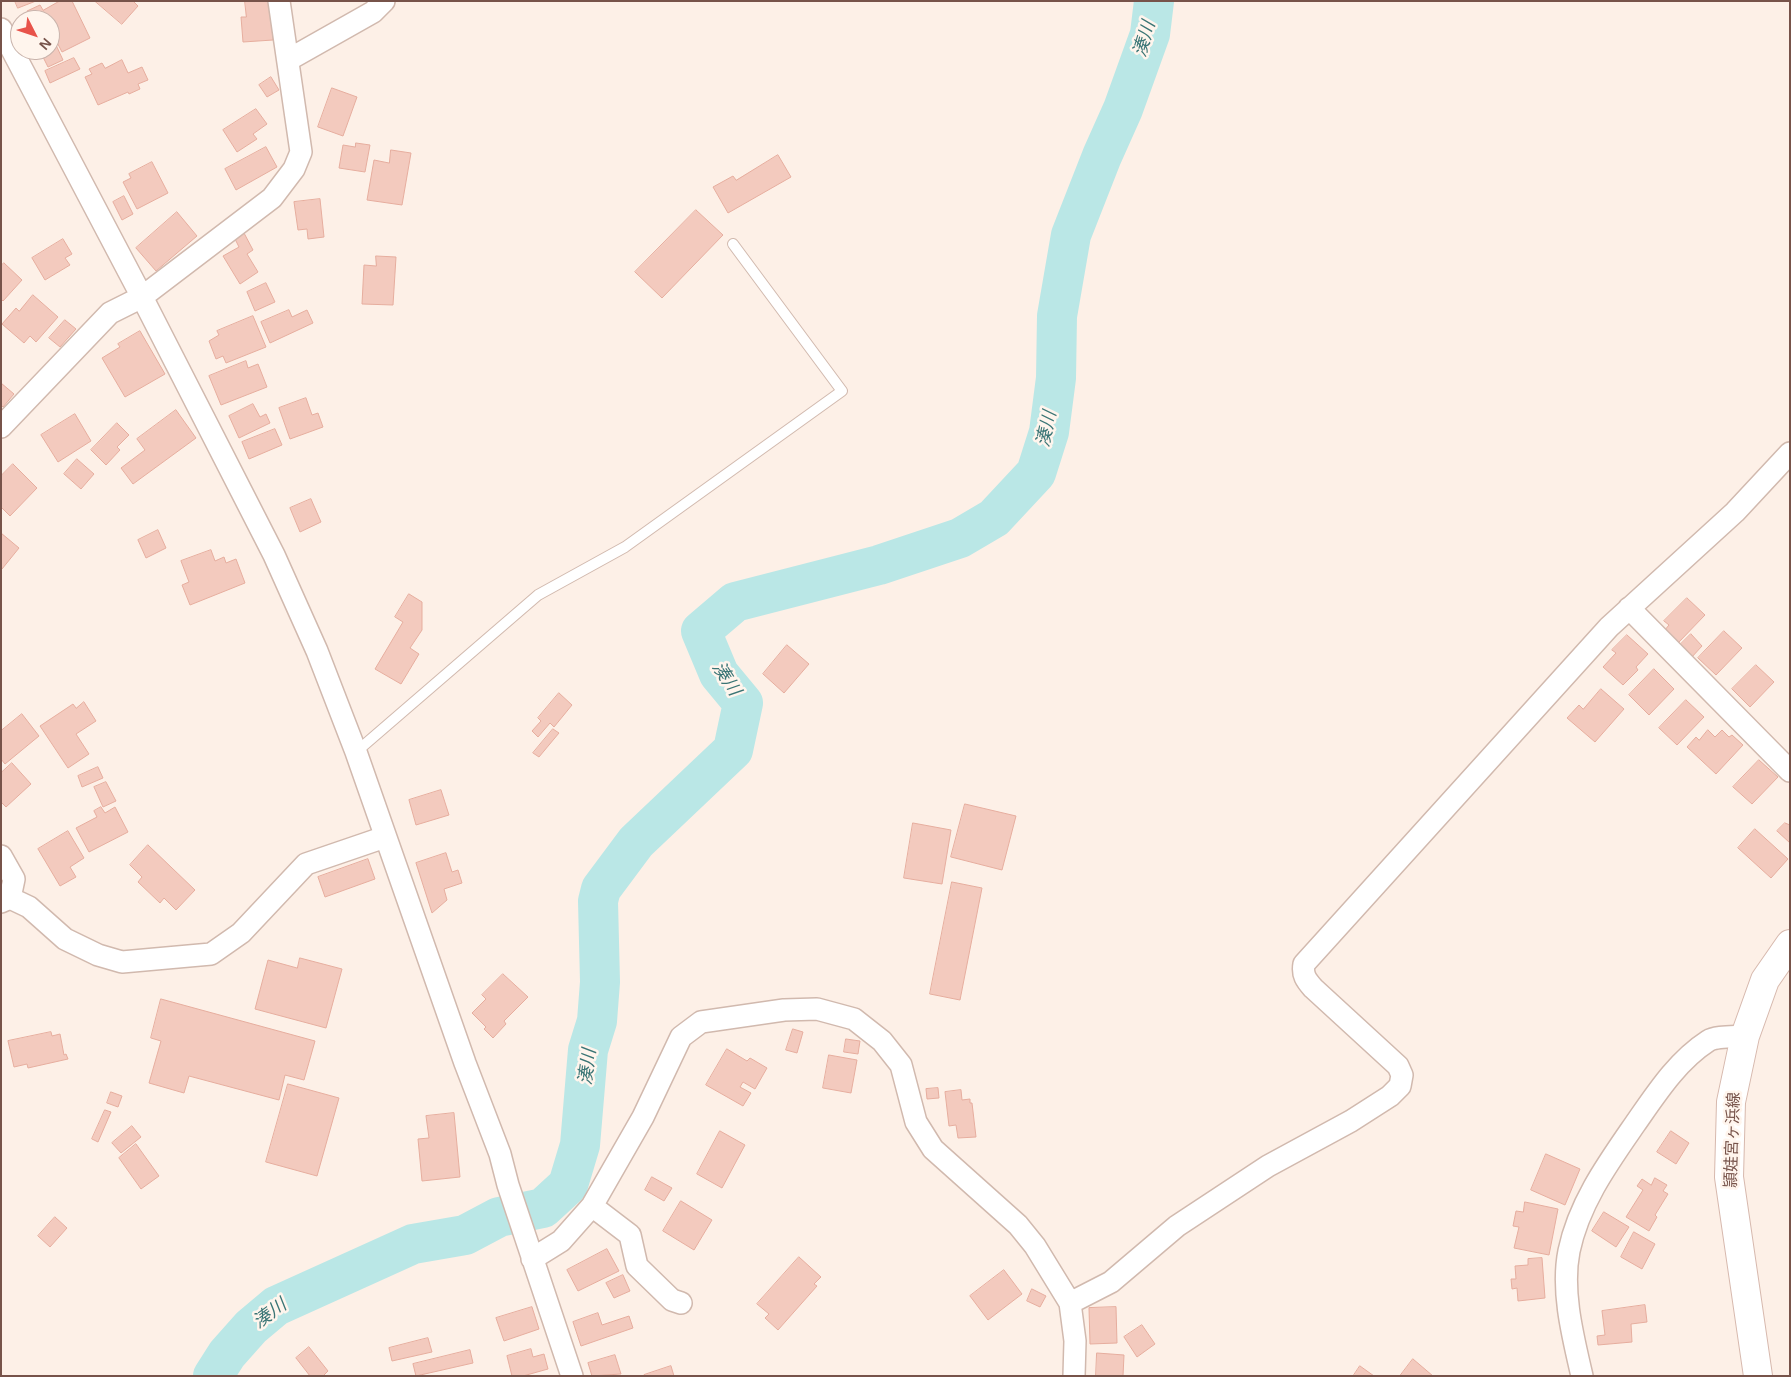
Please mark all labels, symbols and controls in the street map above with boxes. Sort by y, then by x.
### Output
north arrow [10,10,60,60]
water label: 湊川 [1130,19,1160,59]
text: N [36,35,55,53]
water label: 湊川 [1033,409,1061,449]
water label: 湊川 [707,658,745,700]
water label: 湊川 [575,1048,601,1086]
street label: 頴娃宮ヶ浜線 [1722,1092,1744,1188]
water label: 湊川 [249,1295,291,1333]

